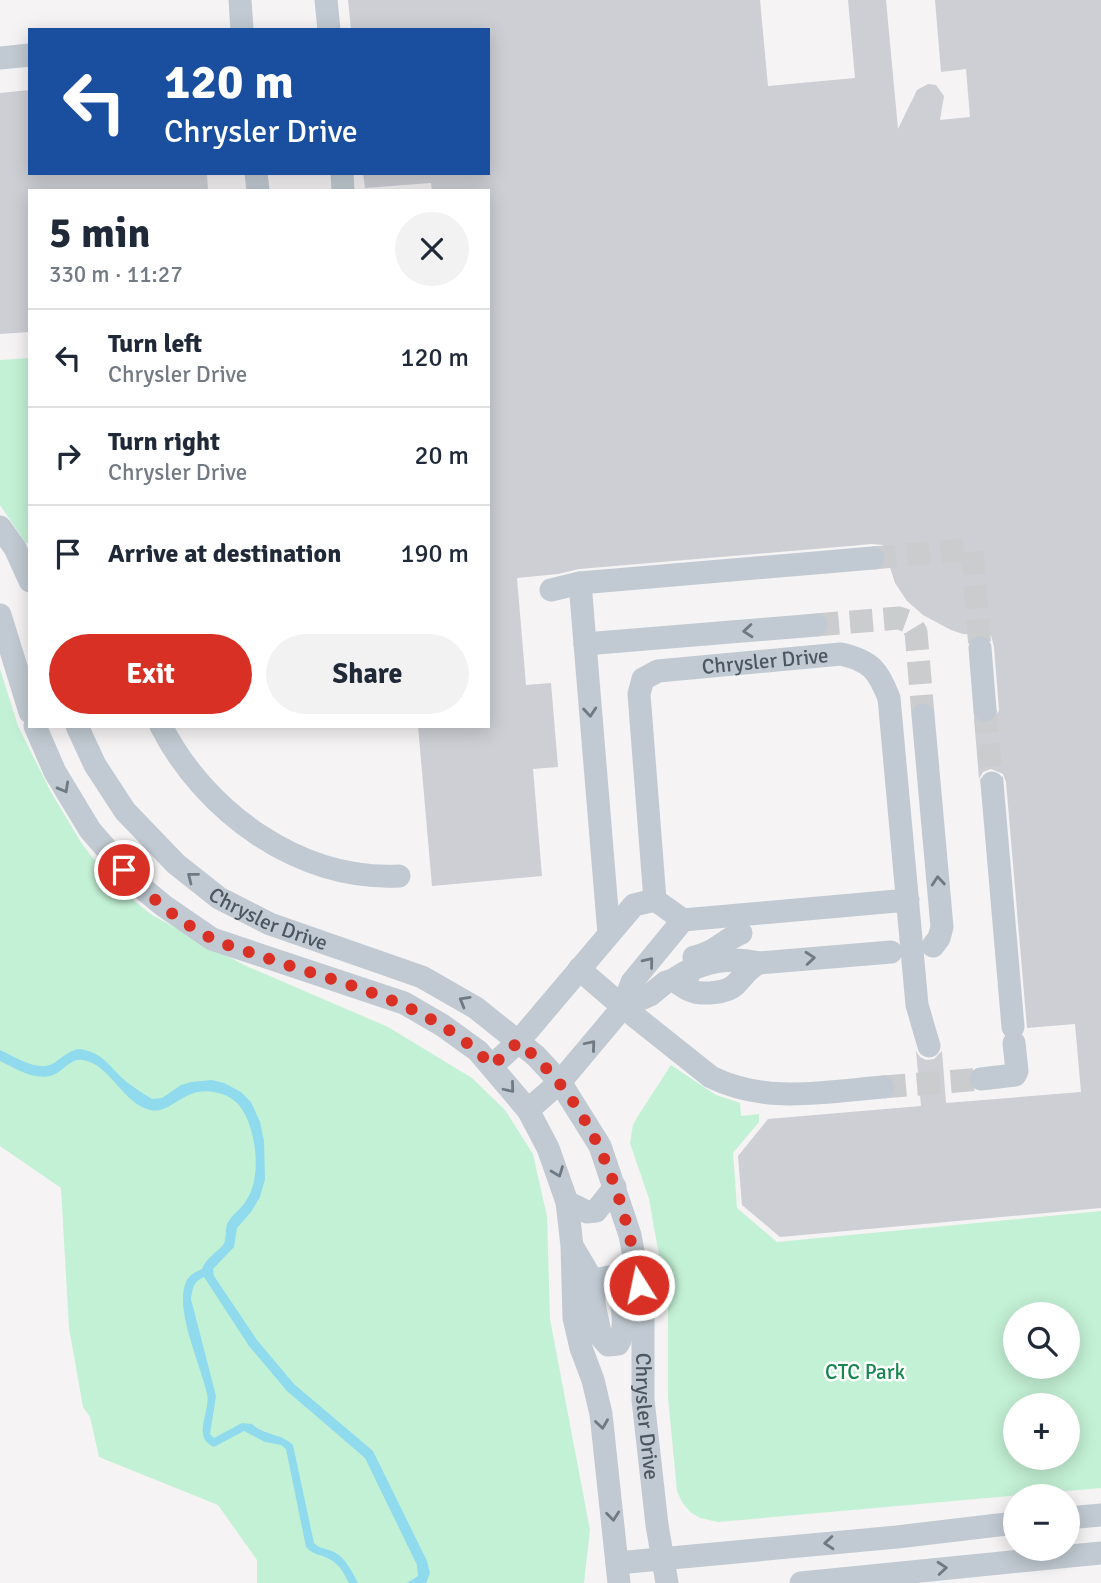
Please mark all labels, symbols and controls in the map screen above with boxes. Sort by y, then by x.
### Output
text: 120 m [164,52,294,112]
icon: left [49,56,140,147]
text: Chrysler Drive [164,112,358,151]
text: 5 min [49,208,150,259]
button: close [395,212,469,286]
text: 330 m · 11:27 [49,260,183,289]
text: Turn left [108,328,202,360]
icon: left [49,339,87,377]
text: 120 m [400,342,469,374]
text: Chrysler Drive [108,360,247,389]
text: Turn right [108,426,220,458]
icon: right [49,437,87,475]
text: 20 m [414,440,469,472]
text: Chrysler Drive [108,458,247,487]
icon: arrive [49,535,87,573]
text: Arrive at destination [108,538,341,570]
text: 190 m [400,538,469,570]
one-way arrow [743,623,754,638]
button: Exit [49,634,252,714]
button: Share [266,634,469,714]
street label: Chrysler Drive [701,642,830,680]
one-way arrow [582,707,597,718]
one-way arrow [56,781,69,793]
pin [94,840,154,900]
icon: arrive [105,851,143,889]
one-way arrow [187,872,199,885]
one-way arrow [931,875,946,886]
street label: Chrysler Drive [203,882,331,956]
one-way arrow [804,951,815,966]
one-way arrow [641,957,653,970]
one-way arrow [458,996,471,1009]
one-way arrow [583,1040,596,1052]
one-way arrow [502,1079,514,1092]
one-way arrow [549,1165,563,1177]
position arrow [602,1248,676,1322]
map controls [1003,1302,1080,1561]
button: search [1003,1302,1080,1379]
street label: Chrysler Drive [630,1353,665,1481]
park label: CTC Park [825,1359,905,1385]
button: + [1003,1393,1080,1470]
one-way arrow [595,1418,610,1430]
button: − [1003,1484,1080,1561]
one-way arrow [606,1510,621,1522]
one-way arrow [823,1535,834,1550]
one-way arrow [936,1561,947,1576]

